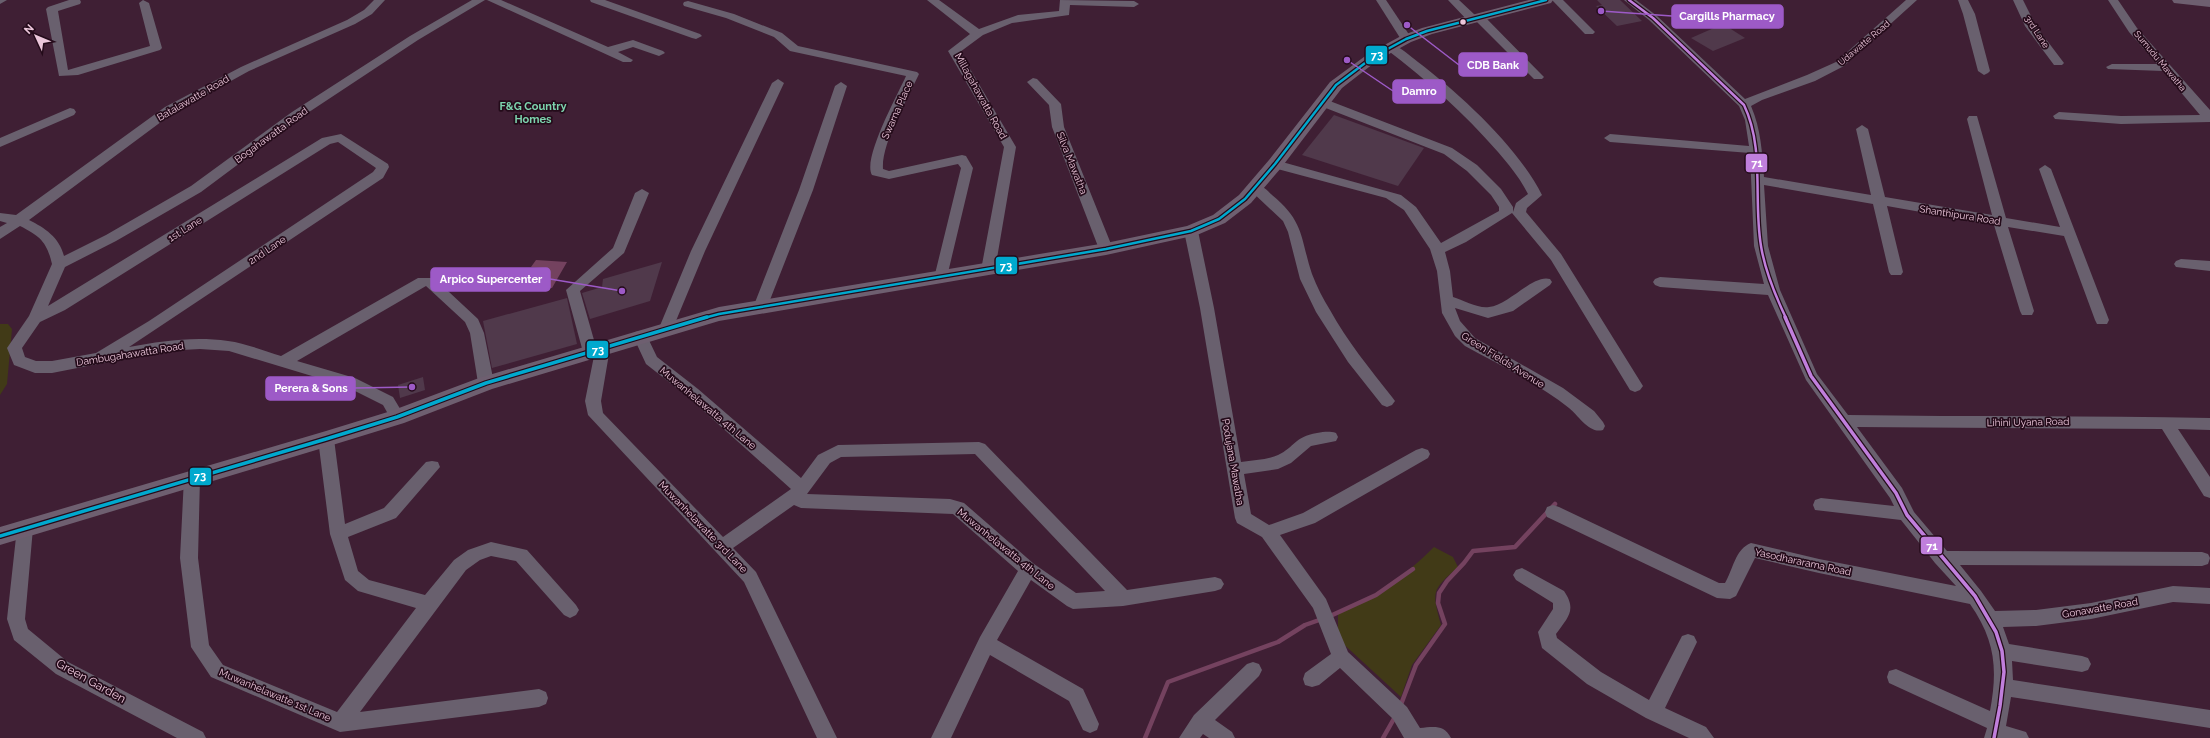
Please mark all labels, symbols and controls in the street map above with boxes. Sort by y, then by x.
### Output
callout: Cargills Pharmacy [1672,5,1783,28]
text: Cargills Pharmacy [1679,10,1775,23]
street label: 3rd Lane [2023,14,2051,51]
north arrow [16,16,56,56]
unlabelled marker [1458,17,1468,27]
street label: Udawatte Road [1836,18,1892,67]
text: N [22,22,37,37]
street label: Sumudu Mawatha [2132,29,2188,93]
line badge: 73 [1365,45,1388,65]
text: 73 [1371,49,1383,62]
street label: Millagahawatta Road [953,51,1009,141]
callout: CDB Bank [1459,53,1527,76]
text: CDB Bank [1467,59,1520,72]
street label: Batalawatte Road [155,73,231,123]
street label: Swarna Place [879,79,915,141]
callout: Damro [1393,80,1445,103]
text: Damro [1401,85,1437,98]
district label: F&G Country Homes [500,100,566,126]
street label: Bogahawatta Road [232,105,310,165]
street label: Silva Mawatha [1055,130,1089,196]
line badge: 71 [1745,153,1768,173]
text: 71 [1751,157,1763,170]
street label: Shanthipura Road [1919,203,2001,227]
street label: 1st Lane [166,214,204,244]
street label: 2nd Lane [246,233,288,267]
line badge: 73 [995,256,1018,275]
text: 73 [1000,260,1012,273]
callout: Arpico Supercenter [431,268,550,291]
text: Arpico Supercenter [440,273,543,286]
street label: Green Fields Avenue [1460,330,1547,390]
street label: Dambugahawatta Road [75,340,185,368]
line badge: 73 [586,340,609,359]
text: 73 [592,344,604,357]
street label: Muwanhelawatta 4th Lane [658,365,758,451]
callout: Perera & Sons [266,377,355,400]
text: Perera & Sons [274,382,348,395]
street label: Lihini Uyana Road [1987,416,2069,428]
street label: Podujana Mawatha [1220,418,1246,506]
line badge: 73 [189,467,212,486]
text: 73 [194,470,206,483]
street label: Muwanhelawatte 3rd Lane [656,479,750,575]
street label: Muwanhelawatta 4th Lane [955,506,1057,592]
line badge: 71 [1920,536,1943,555]
text: 71 [1926,540,1938,553]
street label: Yasodhararama Road [1754,546,1852,578]
street label: Gonawatte Road [2061,596,2139,620]
street label: Green Garden [54,656,128,706]
street label: Muwanhelawatte 1st Lane [218,666,333,724]

